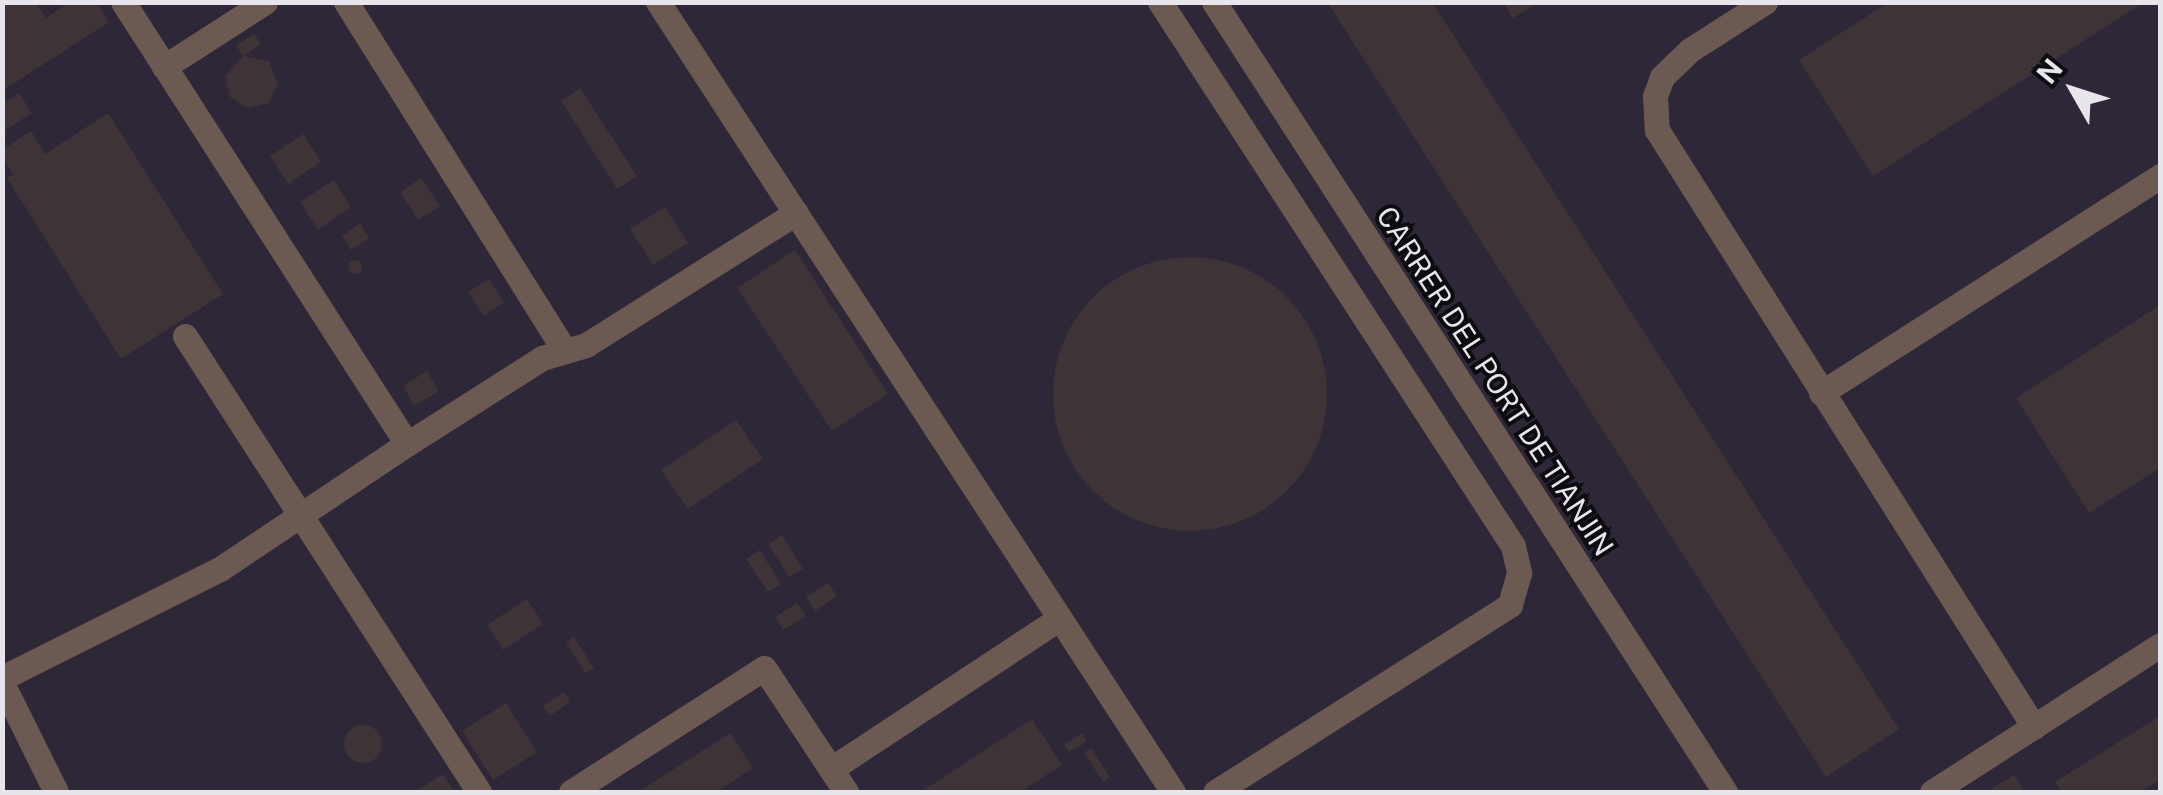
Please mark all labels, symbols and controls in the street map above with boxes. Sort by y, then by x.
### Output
north arrow [2023,40,2123,140]
text: N [2030,52,2069,90]
street label: CARRER DEL PORT DE TIANJIN [1369,200,1621,562]

